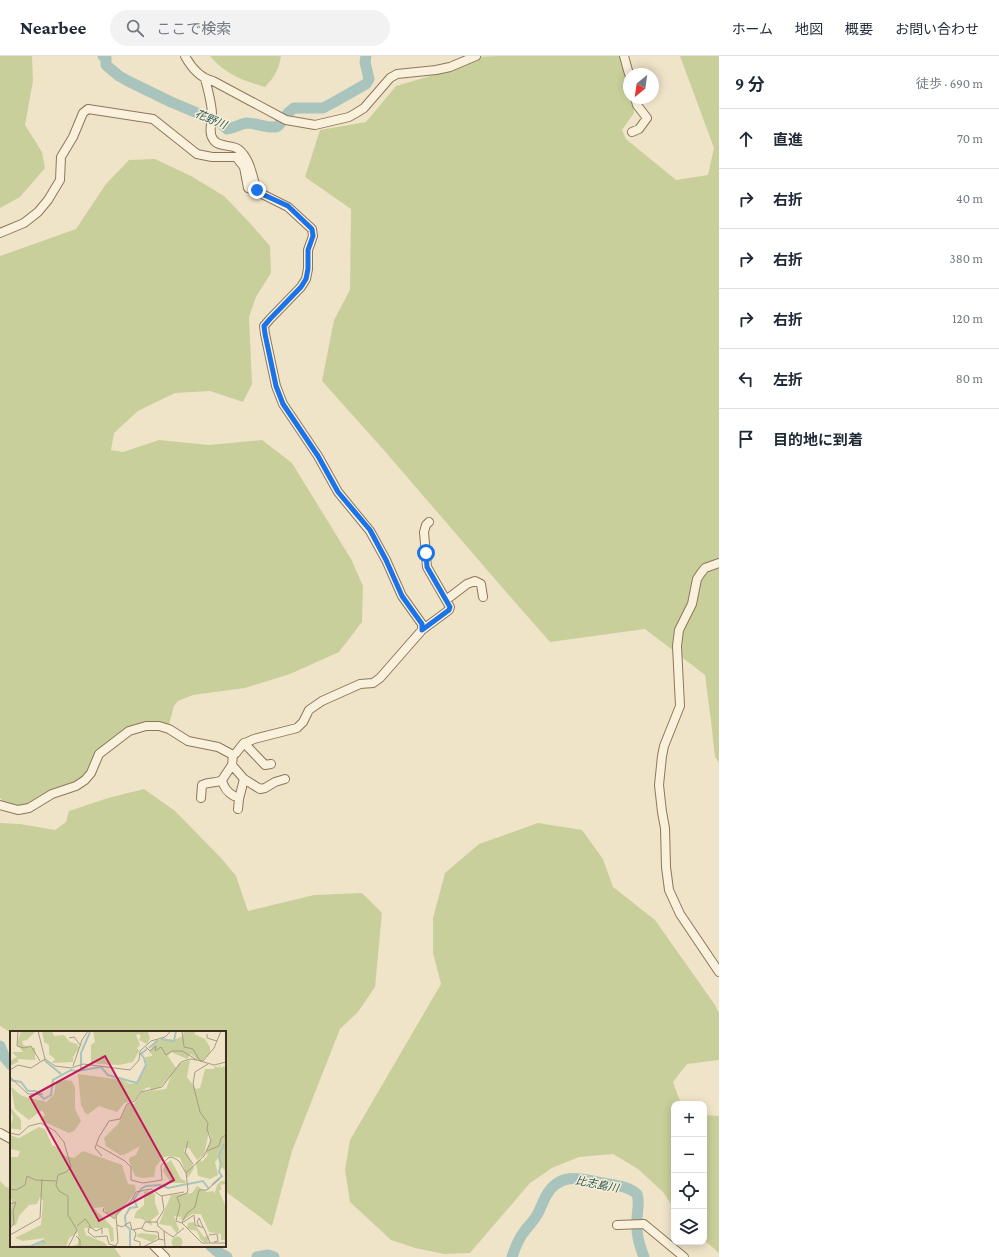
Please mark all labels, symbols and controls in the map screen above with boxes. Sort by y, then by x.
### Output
search box [110,10,390,46]
text: Nearbee [20,17,86,38]
icon: search [124,17,146,39]
text: ここで検索 [156,21,231,37]
text: ホーム [731,21,773,37]
text: 地図 [795,21,823,37]
text: 概要 [845,21,873,37]
text: お問い合わせ [895,21,979,37]
north arrow [623,68,659,104]
text: 9 分 [735,75,765,94]
text: 徒歩 · 690 m [916,76,983,91]
water label: 花野川 [193,107,229,131]
icon: ahead [735,128,757,150]
text: 70 m [957,131,983,146]
text: 直進 [773,132,803,148]
route end [248,181,266,199]
icon: right [735,188,757,210]
text: 40 m [956,191,983,206]
text: 右折 [773,192,803,208]
icon: right [735,248,757,270]
text: 380 m [950,251,983,266]
text: 右折 [773,252,803,268]
icon: right [735,308,757,330]
text: 120 m [952,311,983,326]
text: 右折 [773,312,803,328]
icon: left [735,368,757,390]
text: 80 m [956,371,983,386]
text: 左折 [773,372,803,388]
icon: arrive [735,428,757,450]
text: 目的地に到着 [773,432,863,448]
route start [417,544,435,562]
inset map [10,1031,226,1247]
map controls [671,1101,707,1245]
button: + [671,1101,707,1137]
button: − [671,1137,707,1173]
button: locate [671,1173,707,1209]
water label: 比志島川 [574,1174,621,1194]
button: layers [671,1209,707,1245]

